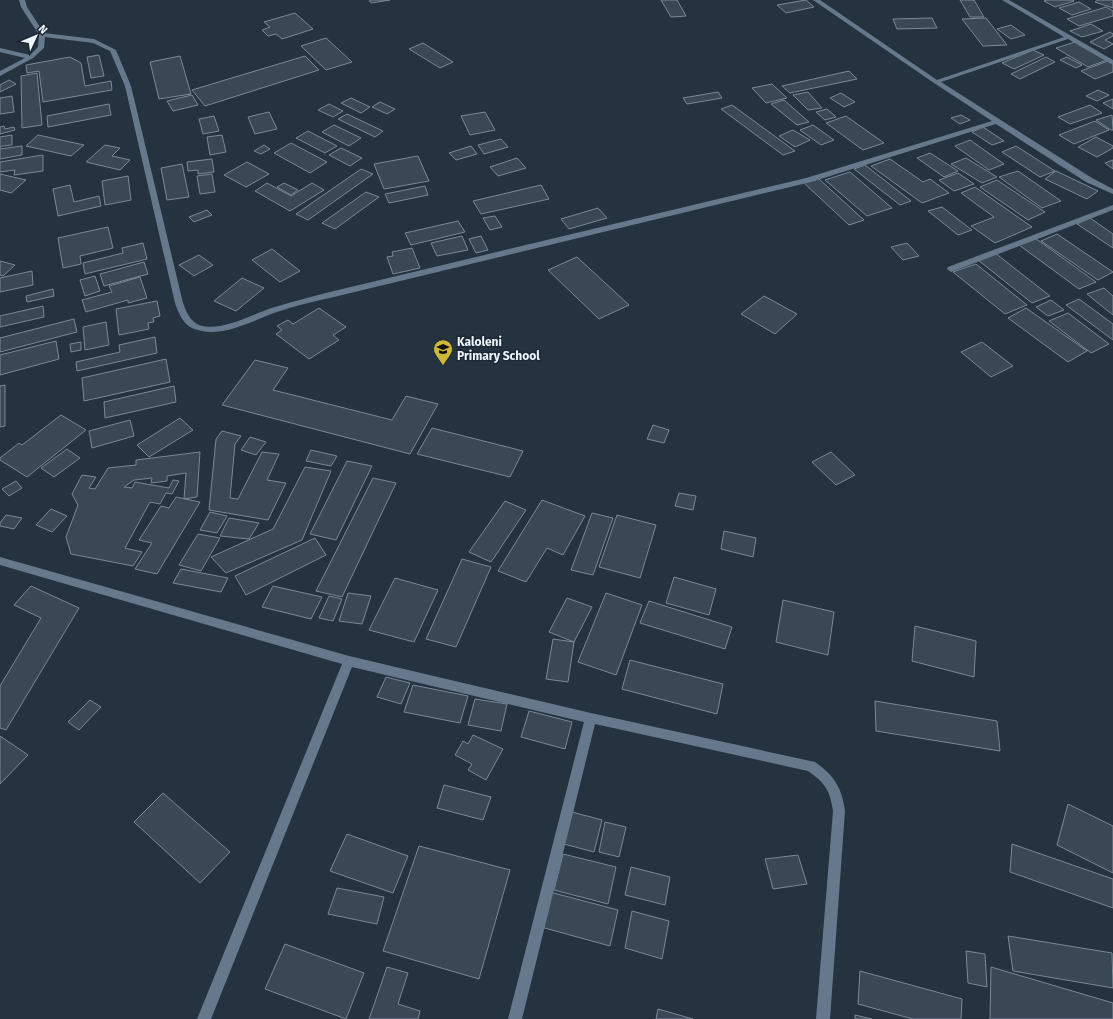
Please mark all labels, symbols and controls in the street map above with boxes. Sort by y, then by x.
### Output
north arrow [16,16,56,56]
text: N [36,22,50,37]
place label: Kaloleni Primary School [457,335,540,363]
school or university icon: Kaloleni Primary School [432,338,454,366]

